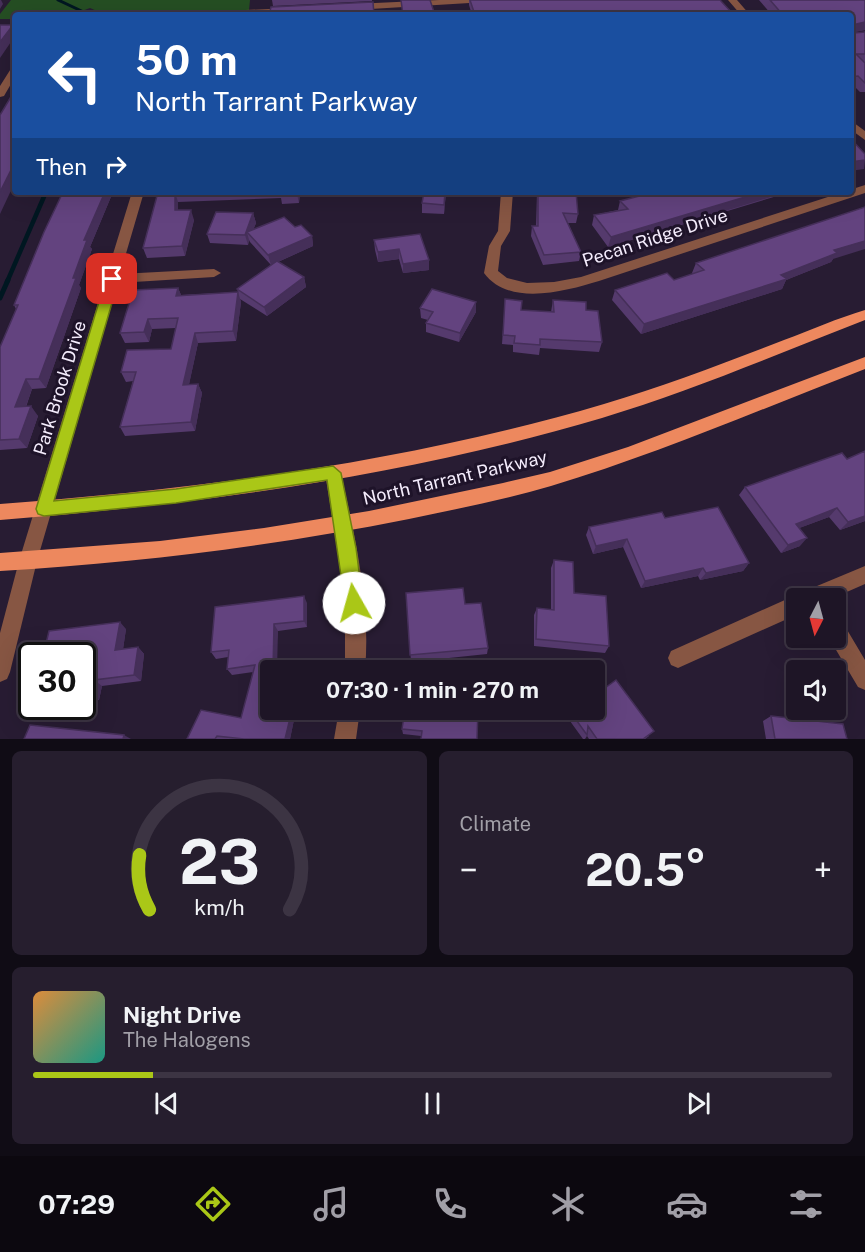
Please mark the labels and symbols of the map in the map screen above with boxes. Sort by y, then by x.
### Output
street label: Pecan Ridge Drive [580,204,730,271]
pin [86,253,137,304]
street label: Park Brook Drive [29,318,90,458]
street label: North Tarrant Parkway [361,446,549,509]
position arrow [322,571,386,635]
north arrow [786,588,846,648]
speed limit sign: 30 [18,642,96,720]

